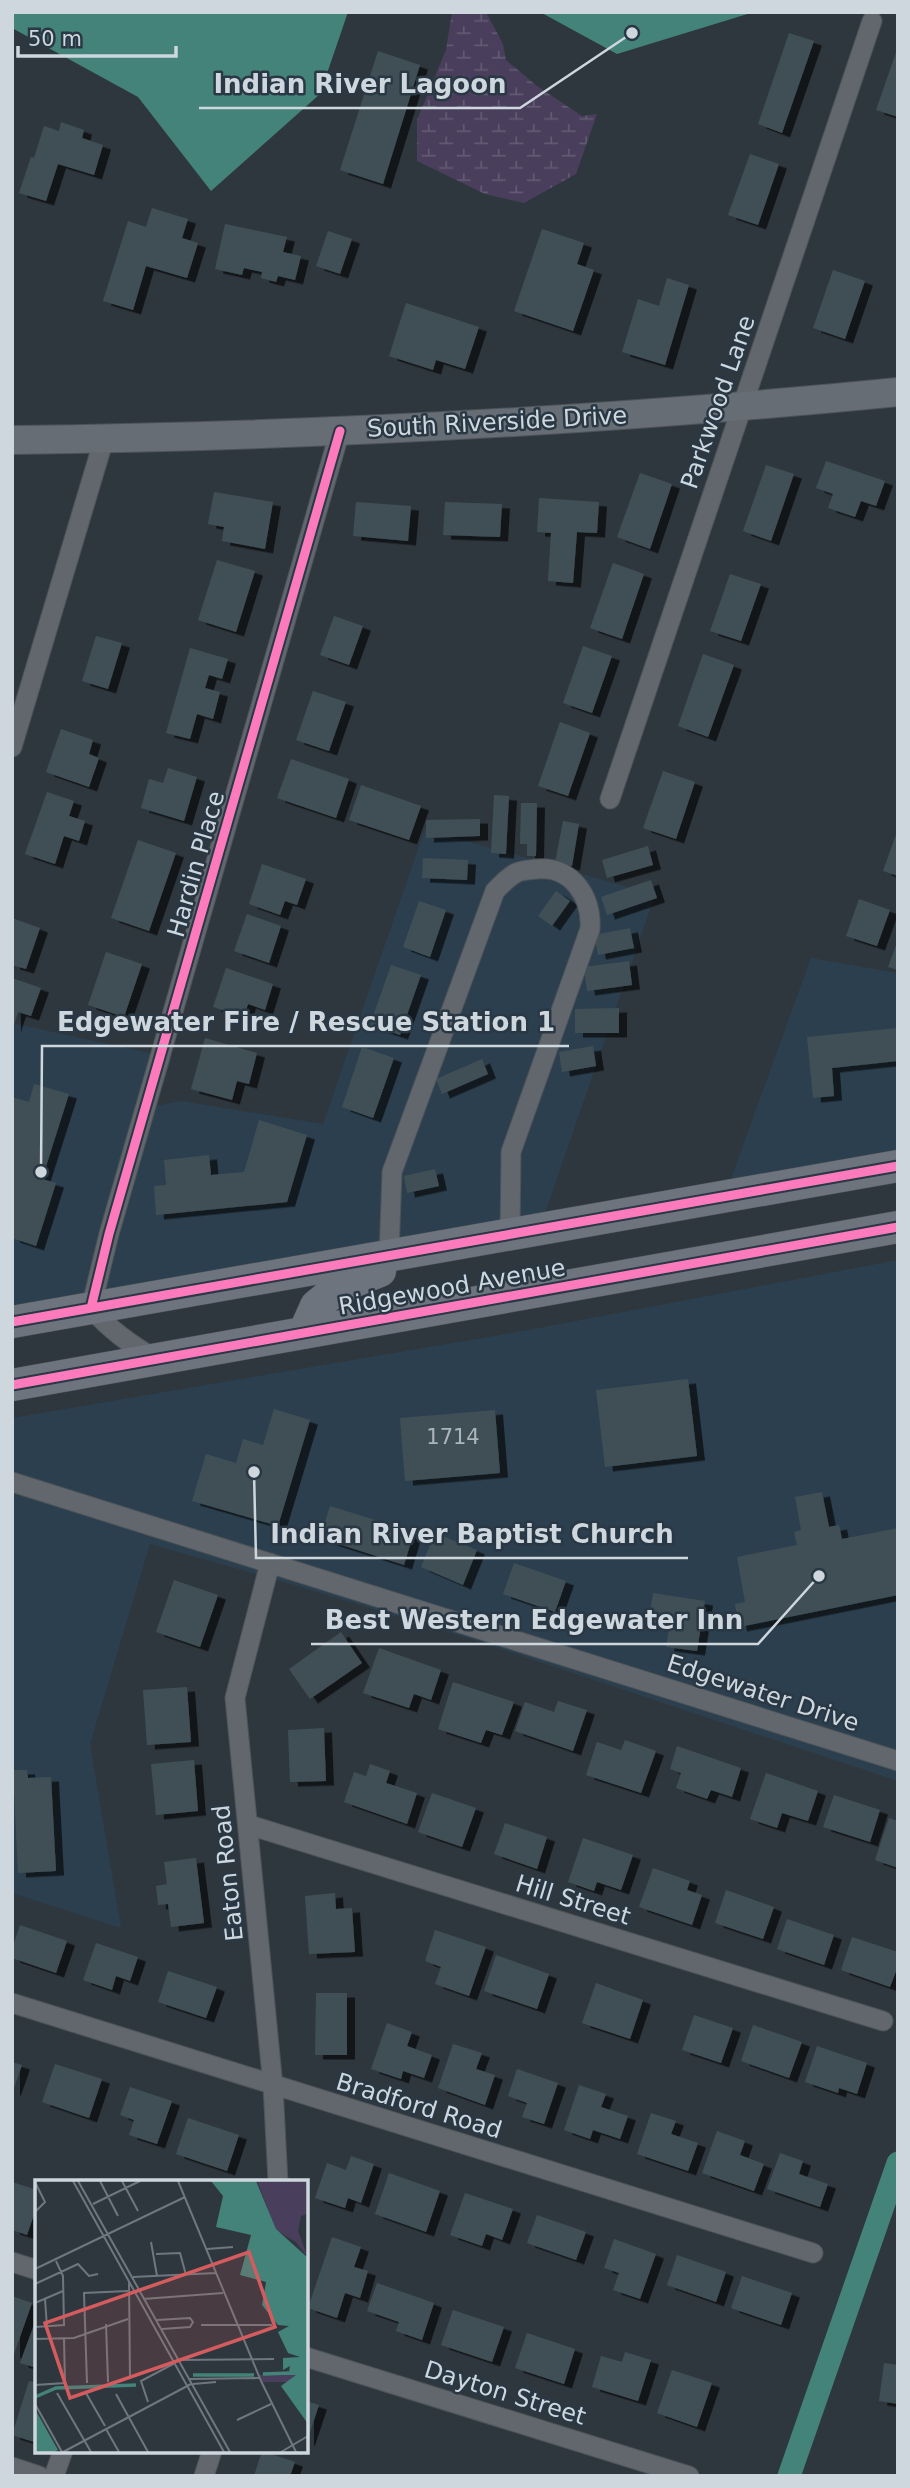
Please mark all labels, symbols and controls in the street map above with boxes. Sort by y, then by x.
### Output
scale bar [18,14,175,58]
text: 50 m [28,27,82,51]
callout: Indian River Lagoon [199,61,520,108]
text: Indian River Lagoon [213,69,507,99]
street label: Parkwood Lane [675,312,761,492]
street label: South Riverside Drive [366,401,628,443]
street label: Hardin Place [162,788,230,940]
callout: Edgewater Fire / Rescue Station 1 [42,999,569,1046]
text: Edgewater Fire / Rescue Station 1 [57,1007,555,1037]
street label: Ridgewood Avenue [337,1253,567,1321]
house number: 1714 [426,1425,480,1449]
callout: Indian River Baptist Church [256,1511,688,1558]
text: Indian River Baptist Church [270,1519,674,1549]
callout: Best Western Edgewater Inn [311,1597,758,1644]
text: Best Western Edgewater Inn [325,1605,743,1635]
street label: Edgewater Drive [663,1649,863,1737]
street label: Eaton Road [207,1803,249,1943]
street label: Hill Street [512,1869,634,1931]
street label: Bradford Road [333,2067,505,2145]
inset map [35,2180,308,2453]
street label: Dayton Street [421,2355,589,2431]

